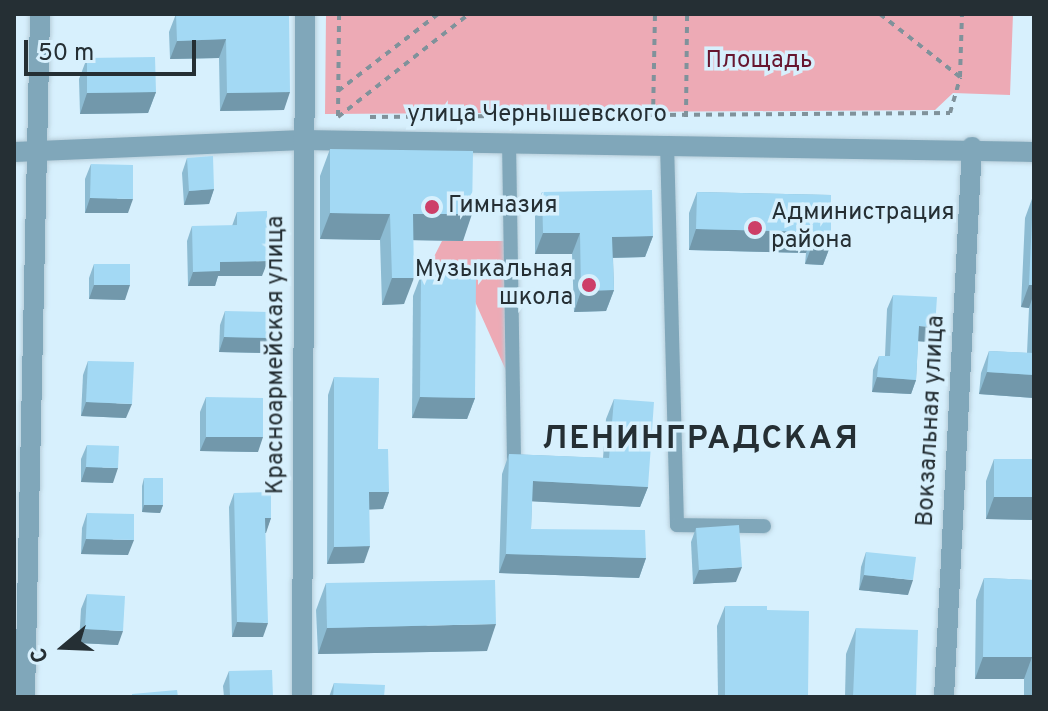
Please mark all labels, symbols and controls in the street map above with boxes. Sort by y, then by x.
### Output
scale bar [28,24,200,74]
text: 50 m [38,39,94,69]
park label: Площадь [706,48,812,76]
street label: улица Чернышевского [407,102,667,130]
place label: Гимназия [448,193,557,221]
marker: Гимназия [423,198,441,216]
place label: Администрация района [771,200,955,256]
street label: Красноармейская улица [263,216,291,494]
marker: Администрация района [746,219,764,237]
place label: Музыкальная школа [415,257,573,313]
marker: Музыкальная школа [580,276,598,294]
street label: Вокзальная улица [912,315,952,527]
district label: ЛЕНИНГРАДСКАЯ [542,421,860,459]
north arrow [24,607,104,687]
text: С [26,644,56,666]

